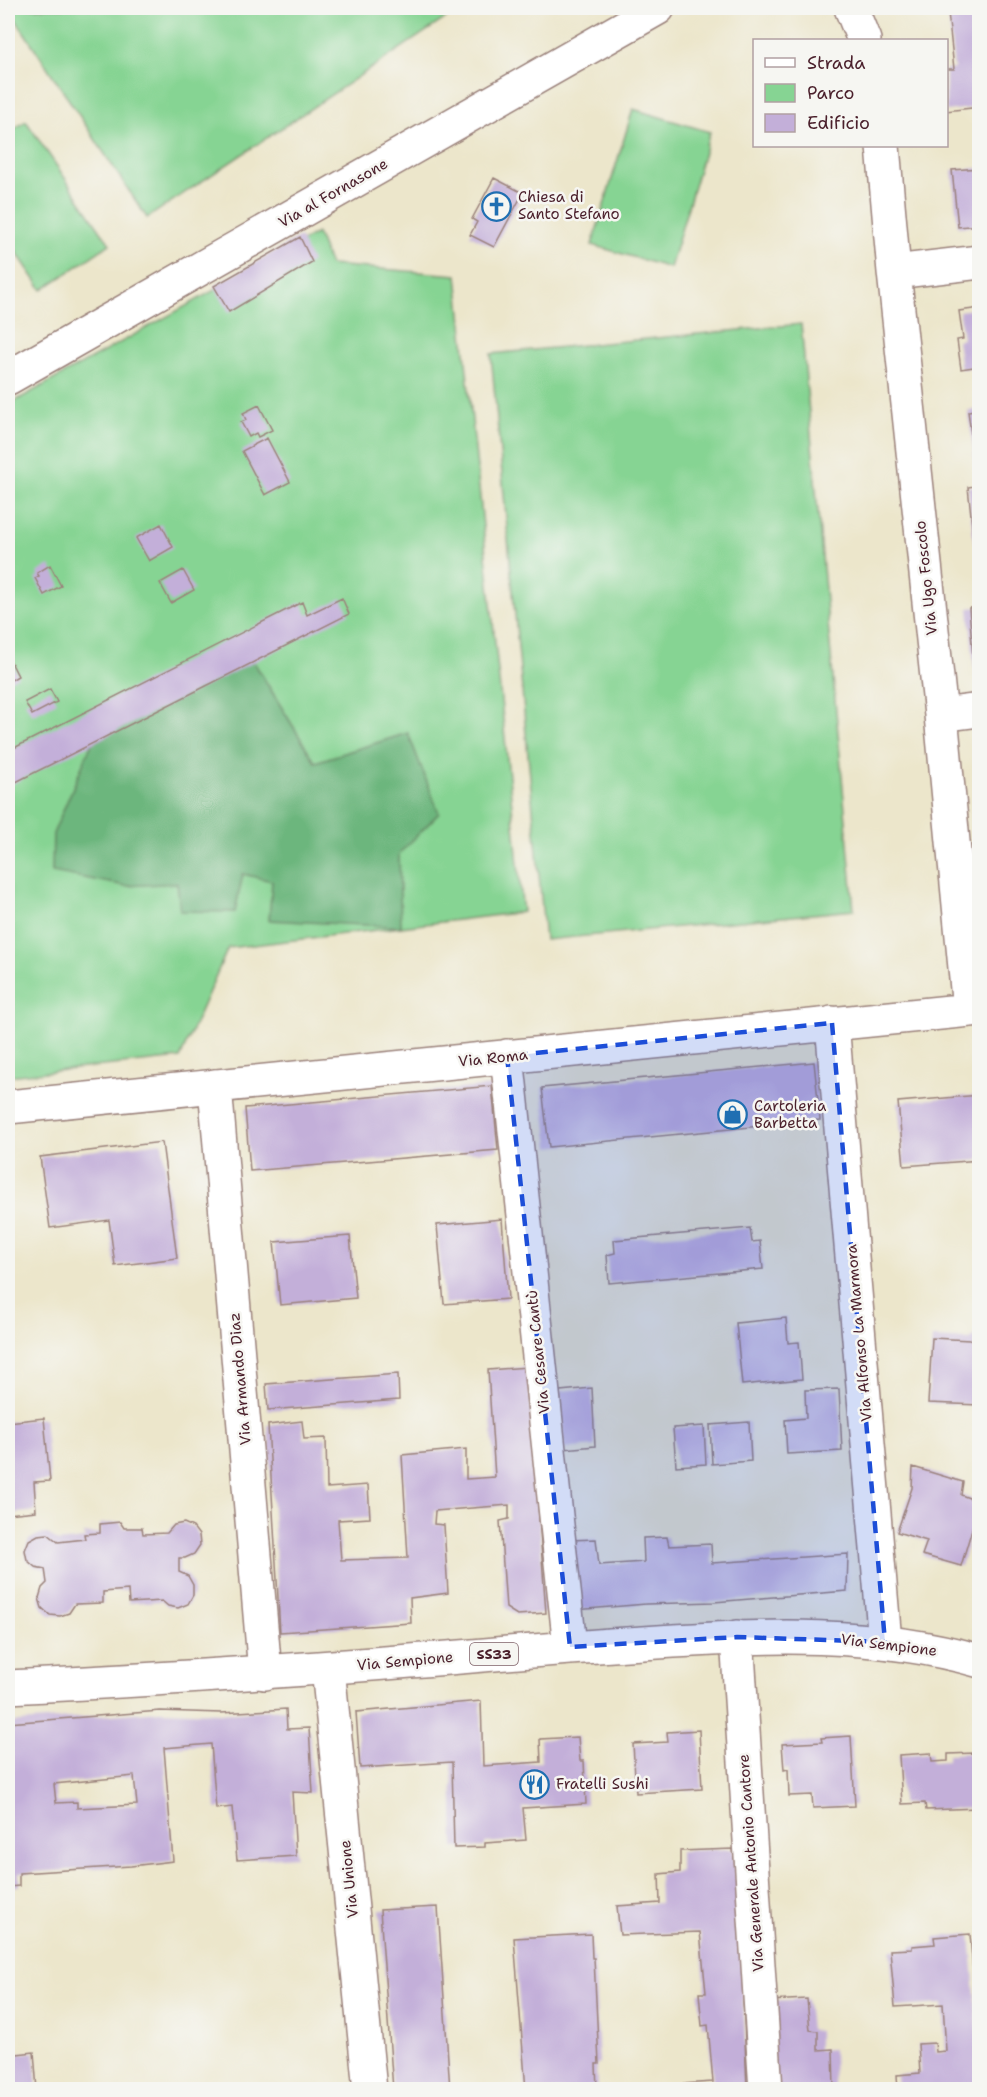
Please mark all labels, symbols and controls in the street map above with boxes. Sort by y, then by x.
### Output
legend [753,39,948,147]
text: Strada [807,51,866,75]
text: Parco [807,81,855,105]
text: Edificio [807,111,870,135]
street label: Via al Fornasone [275,154,391,232]
place label: Chiesa di Santo Stefano [518,187,620,224]
church icon: Chiesa di Santo Stefano [481,190,513,222]
street label: Via Ugo Foscolo [910,520,942,636]
street label: Via Roma [457,1044,529,1072]
place label: Cartoleria Barbetta [754,1096,827,1133]
shop icon: Cartoleria Barbetta [717,1099,749,1131]
street label: Via Alfonso La Marmora [841,1243,877,1423]
street label: Via Cesare Cantù [522,1289,554,1415]
street label: Via Armando Diaz [224,1312,256,1446]
street label: Via Sempione [840,1629,938,1661]
road number: SS33 [470,1643,518,1665]
street label: Via Sempione [356,1647,454,1675]
street label: Via Generale Antonio Cantore [733,1753,769,1973]
restaurant icon: Fratelli Sushi [519,1768,551,1800]
place label: Fratelli Sushi [556,1774,649,1794]
street label: Via Unione [335,1839,363,1919]

